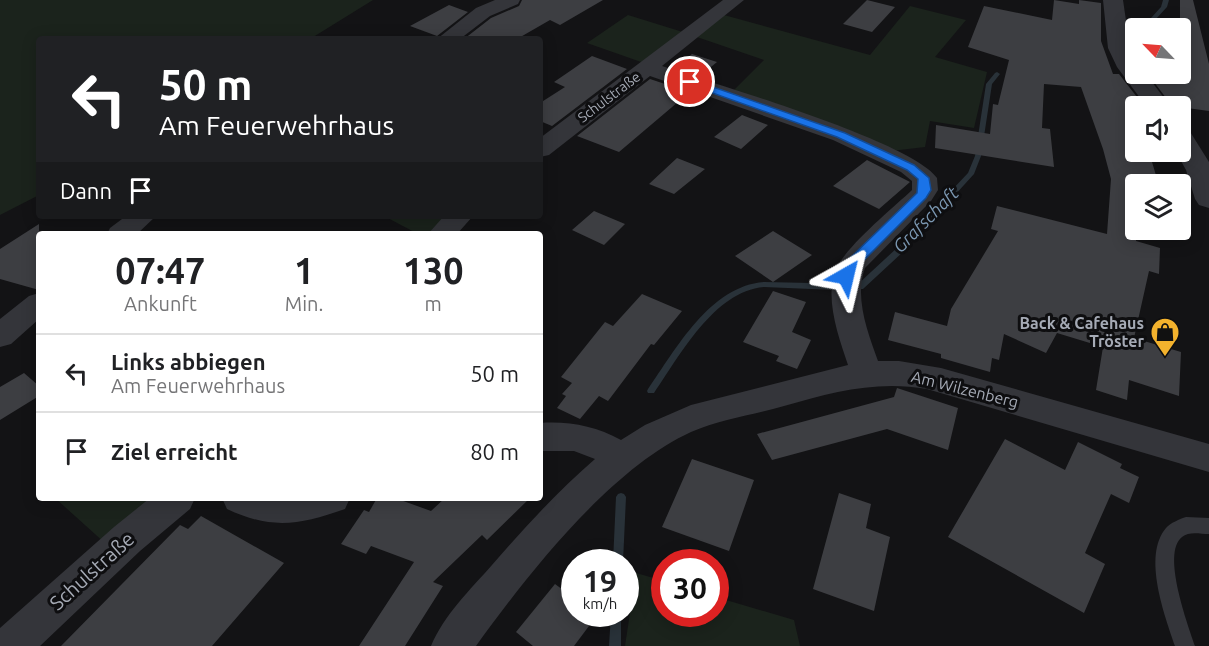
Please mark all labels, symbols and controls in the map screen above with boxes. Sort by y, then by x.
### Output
north arrow [1125,18,1191,84]
map controls [1125,18,1191,240]
pin [664,56,715,107]
icon: left [60,60,138,138]
text: 50 m [159,61,253,108]
icon: arrive [673,65,706,98]
street label: Schulstraße [575,68,643,126]
button: sound [1125,96,1191,162]
text: Am Feuerwehrhaus [159,110,394,140]
icon: arrive [124,174,157,207]
button: layers [1125,174,1191,240]
text: Dann [60,178,112,203]
water label: Grafschaft [888,182,964,257]
position arrow [814,244,878,308]
text: 07:47 [115,250,205,291]
text: 1 [294,250,314,291]
text: 130 [403,250,464,291]
text: Ankunft [124,292,197,315]
text: Min. [285,292,323,315]
text: m [425,292,442,315]
place label: Back & Cafehaus Tröster [1020,314,1144,350]
shop icon: Back & Cafehaus Tröster [1149,316,1181,358]
text: Links abbiegen [111,349,266,374]
icon: left [60,357,93,390]
text: 50 m [470,361,519,386]
street label: Am Wilzenberg [910,367,1020,411]
text: Am Feuerwehrhaus [111,374,285,397]
icon: arrive [60,435,93,468]
text: Ziel erreicht [111,439,238,464]
text: 80 m [470,439,519,464]
street label: Schulstraße [45,527,139,614]
speed limit sign: 30 [651,549,729,627]
text: 19 [583,564,617,598]
text: km/h [583,595,617,612]

